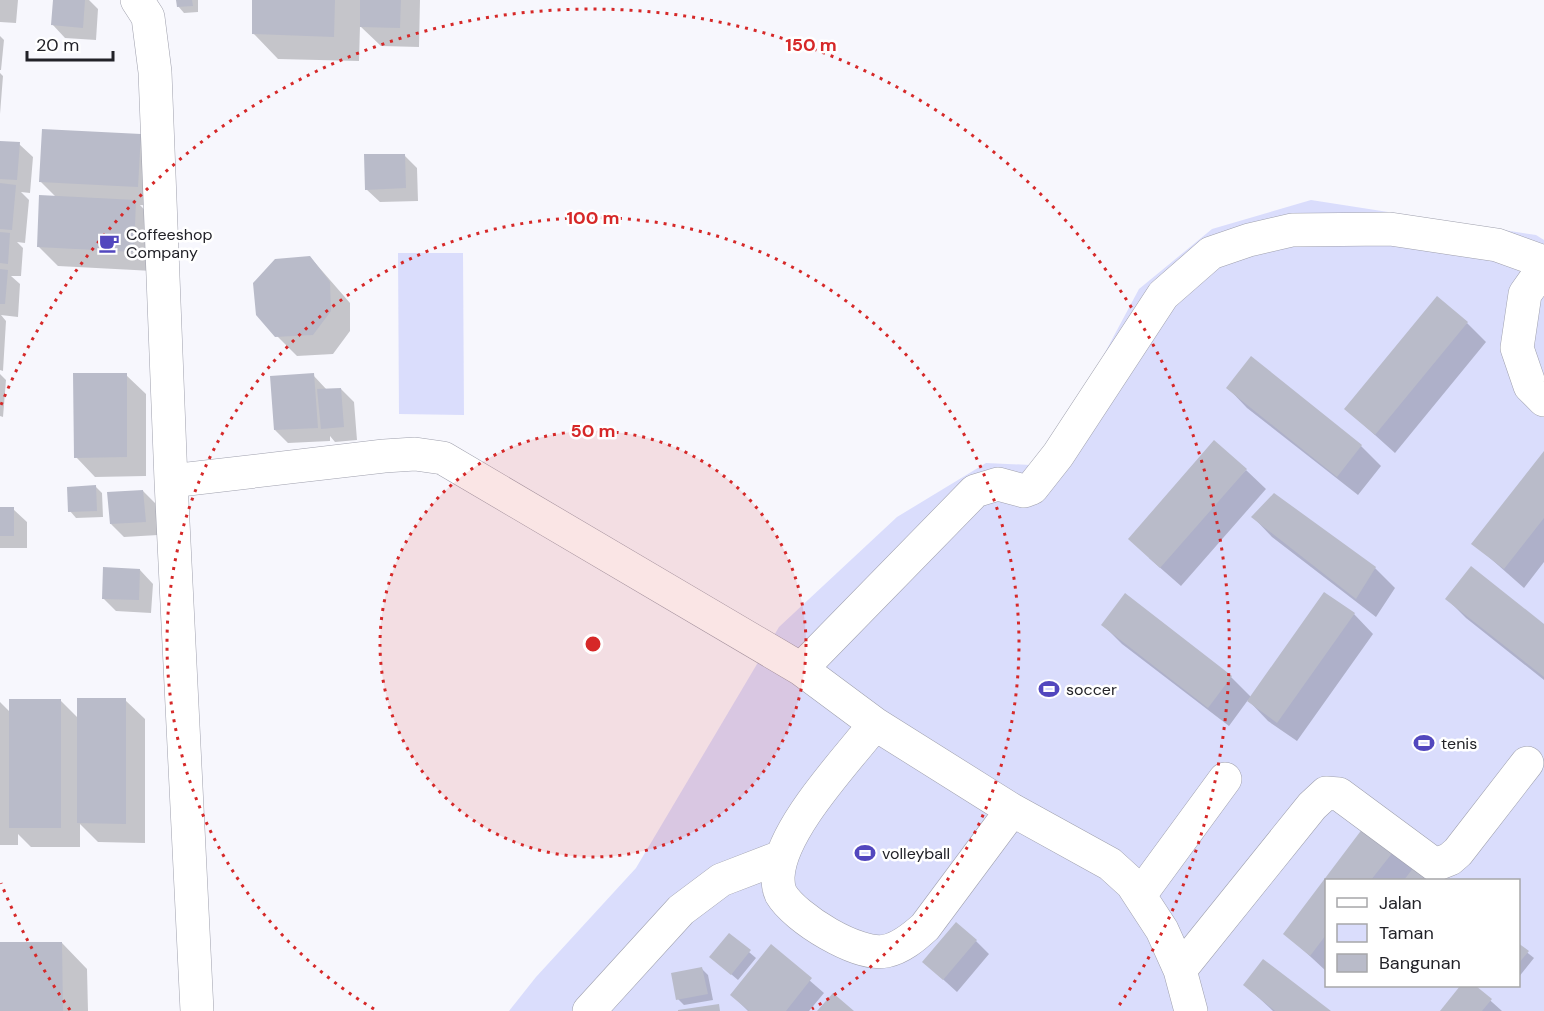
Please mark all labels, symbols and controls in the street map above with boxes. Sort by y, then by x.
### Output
scale bar [27,24,112,62]
text: 20 m [36,33,79,57]
text: 150 m [785,33,837,57]
text: 100 m [566,206,620,230]
place label: Coffeeshop Company [126,224,212,263]
cafe icon: Coffeeshop Company [97,231,121,255]
text: 50 m [570,419,616,443]
centre of rings [583,634,603,654]
sports icon: soccer [1037,677,1061,701]
place label: soccer [1066,679,1117,700]
sports icon: tenis [1412,731,1436,755]
place label: tenis [1441,733,1477,754]
sports icon: volleyball [853,841,877,865]
place label: volleyball [882,843,950,864]
legend [1325,879,1520,987]
text: Jalan [1379,891,1422,915]
text: Taman [1379,921,1434,945]
text: Bangunan [1379,951,1461,975]

